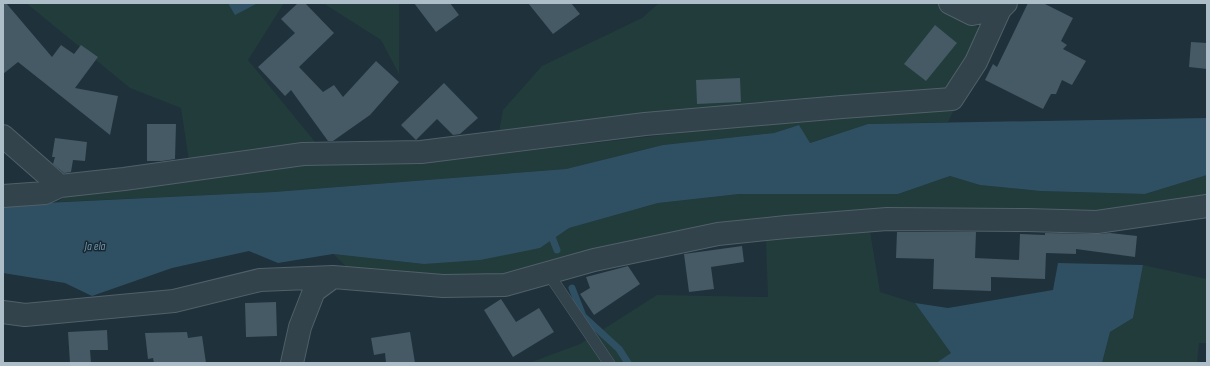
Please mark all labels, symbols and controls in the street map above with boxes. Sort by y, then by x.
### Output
water label: Ja ela [84,239,106,254]

